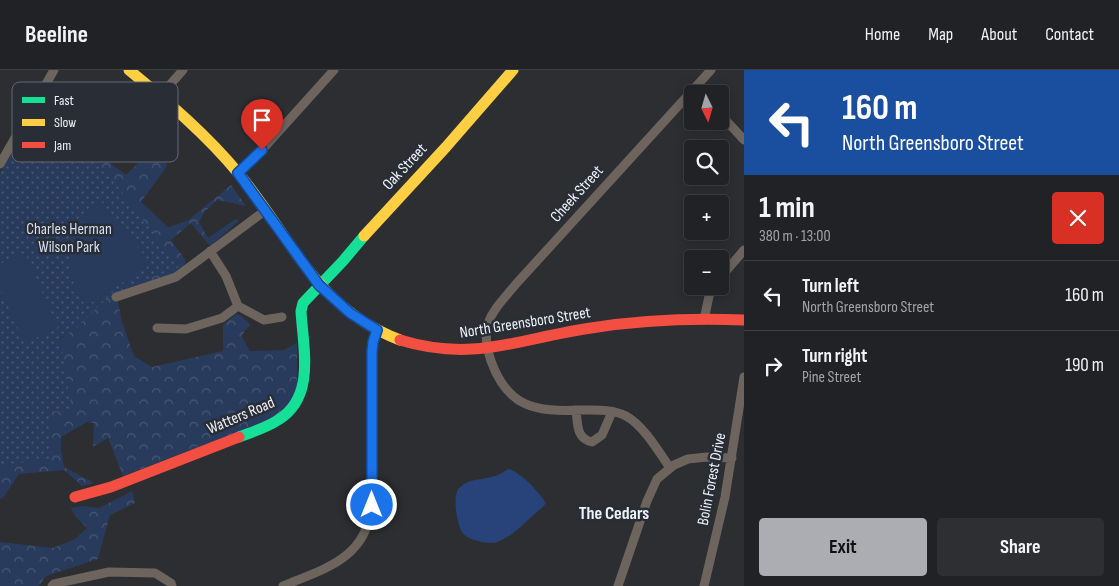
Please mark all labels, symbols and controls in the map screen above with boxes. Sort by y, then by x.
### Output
text: Beeline [25,20,88,49]
text: Home [865,24,900,45]
text: Map [928,24,953,45]
text: About [981,24,1017,45]
text: Contact [1045,24,1094,45]
legend [12,82,178,162]
north arrow [684,85,729,130]
map controls [684,85,729,295]
text: 160 m [842,87,918,130]
icon: left [759,90,824,155]
text: Fast [54,92,74,109]
pin [241,99,283,150]
icon: arrive [248,106,276,134]
text: Slow [54,114,76,131]
text: North Greensboro Street [842,130,1024,157]
text: Jam [53,137,71,154]
street label: Oak Street [379,140,431,194]
button: search [684,140,729,185]
street label: Cheek Street [547,162,608,226]
text: 1 min [759,190,815,226]
button: close [1052,192,1104,244]
button: + [684,195,729,240]
park label: Charles Herman Wilson Park [26,220,112,257]
text: 380 m · 13:00 [759,227,831,246]
button: − [684,250,729,295]
text: Turn left [802,275,859,298]
icon: left [759,282,787,310]
text: 160 m [1065,284,1104,307]
text: North Greensboro Street [802,298,934,317]
street label: North Greensboro Street [458,303,592,343]
text: Turn right [802,345,867,368]
icon: right [759,352,787,380]
text: 190 m [1065,354,1104,377]
text: Pine Street [802,368,861,387]
street label: Watters Road [204,393,278,439]
street label: Bolin Forest Drive [694,431,730,527]
position arrow [345,478,397,530]
district label: The Cedars [579,503,649,524]
button: Exit [759,518,927,576]
button: Share [937,518,1104,576]

